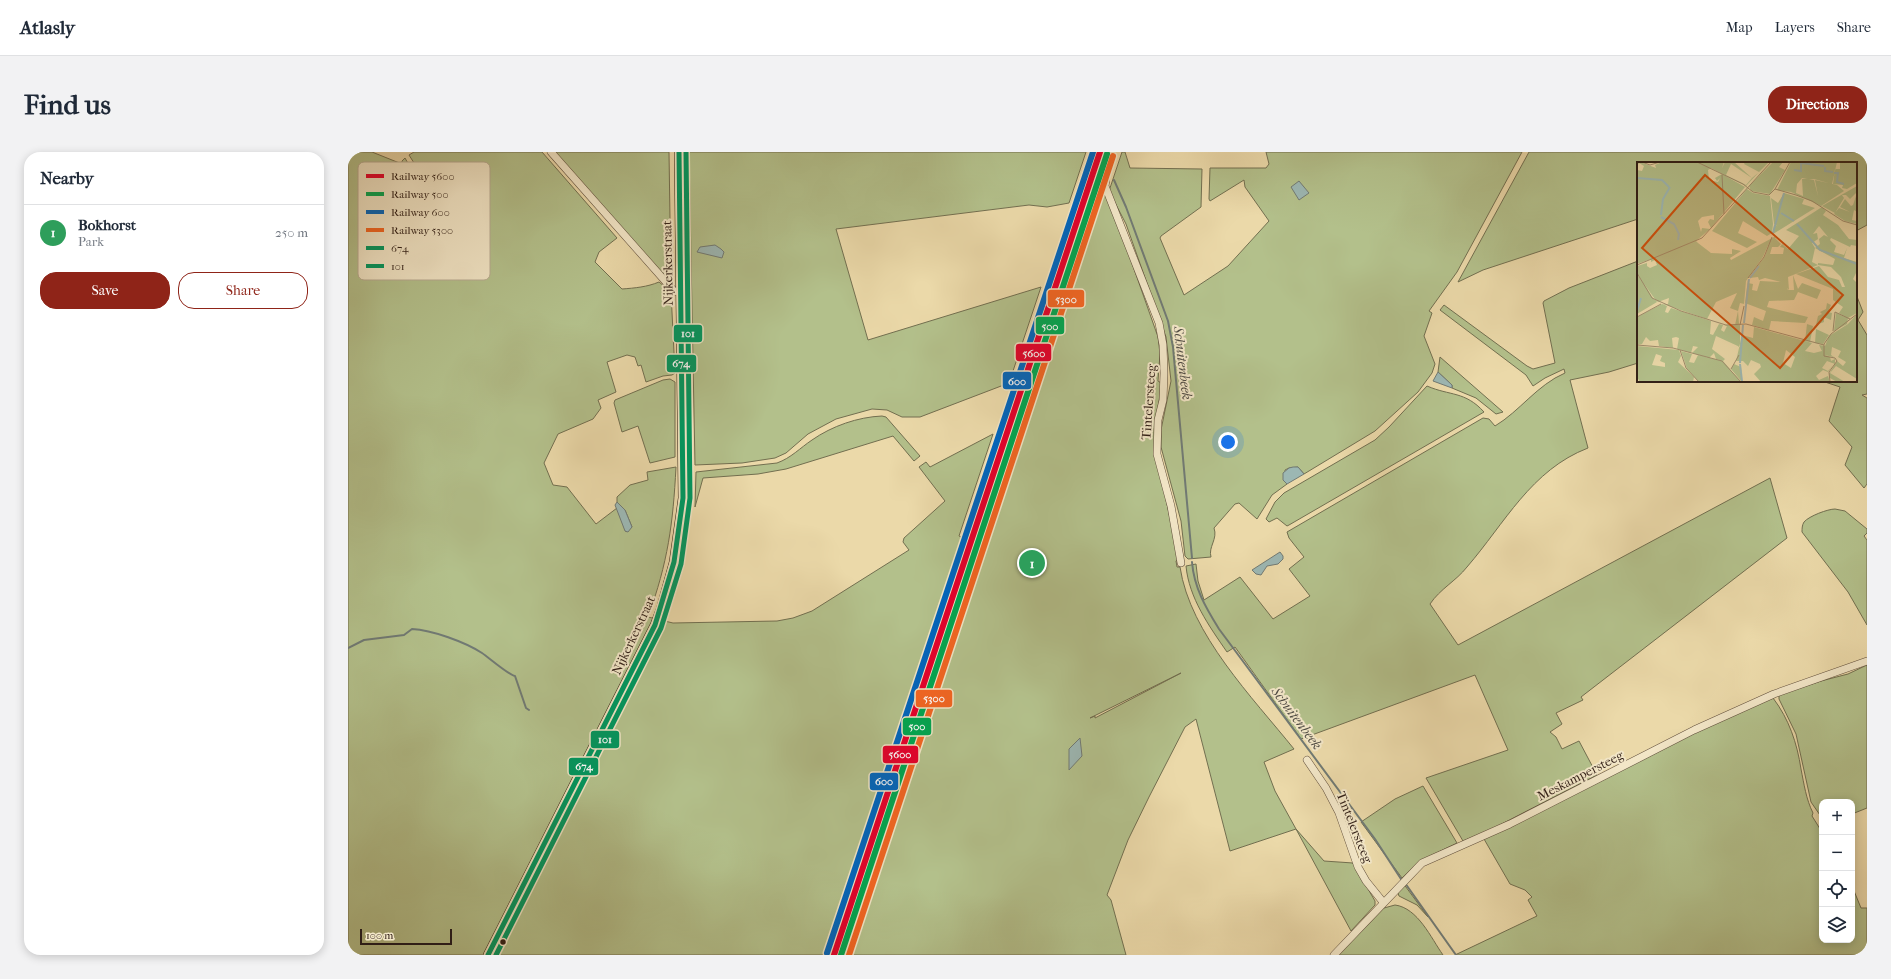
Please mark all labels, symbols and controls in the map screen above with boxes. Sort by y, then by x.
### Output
text: Atlasly [20,17,75,39]
text: Map [1726,19,1753,36]
text: Layers [1775,19,1815,36]
text: Share [1837,19,1871,36]
button: Directions [1768,86,1867,123]
text: Find us [24,88,111,121]
legend [358,162,490,280]
inset map [1637,162,1857,382]
text: Nearby [40,168,94,188]
text: Railway 5600 [391,170,454,183]
text: Railway 500 [391,188,448,201]
text: Railway 600 [391,206,450,219]
text: Bokhorst [78,216,136,234]
street label: Nijkerkerstraat [659,220,676,306]
text: Railway 5300 [391,224,453,237]
text: 1 [51,225,55,240]
text: 250 m [275,225,308,240]
text: Park [78,234,104,249]
text: 674 [391,242,409,255]
text: 101 [391,260,405,273]
button: Save [40,272,170,309]
button: Share [178,272,308,309]
line badge: 5300 [1047,289,1085,308]
text: 5300 [1055,293,1077,306]
line badge: 500 [1035,316,1065,335]
text: 500 [1042,320,1058,333]
line badge: 101 [673,324,703,343]
water label: Schuitenbeek [1169,324,1195,401]
text: 101 [681,327,695,340]
line badge: 5600 [1015,343,1052,362]
text: 5600 [1023,347,1045,360]
line badge: 674 [666,354,697,373]
text: 674 [672,357,690,370]
street label: Tintelersteeg [1138,363,1159,440]
line badge: 600 [1002,371,1032,390]
text: 600 [1008,375,1026,388]
your location [1218,432,1238,452]
pin: 1 [1019,548,1045,578]
street label: Nijkerkerstraat [609,593,658,677]
water label: Schuitenbeek [1267,683,1326,753]
line badge: 5300 [915,689,953,708]
text: 5300 [923,692,945,705]
line badge: 500 [902,717,932,736]
text: 500 [909,720,925,733]
line badge: 101 [590,730,620,749]
text: 101 [598,733,612,746]
line badge: 5600 [882,745,919,764]
street label: Meskampersteeg [1535,747,1627,804]
text: 5600 [889,748,911,761]
line badge: 674 [568,757,599,776]
text: 674 [575,760,593,773]
line badge: 600 [869,772,899,791]
text: 600 [875,775,893,788]
street label: Tintelersteeg [1333,789,1376,866]
map controls [1819,799,1855,943]
button: + [1819,799,1855,835]
button: − [1819,835,1855,871]
button: locate [1819,871,1855,907]
button: layers [1819,907,1855,943]
scale bar [360,927,452,946]
text: 100 m [366,929,394,942]
unlabelled marker [498,937,508,947]

